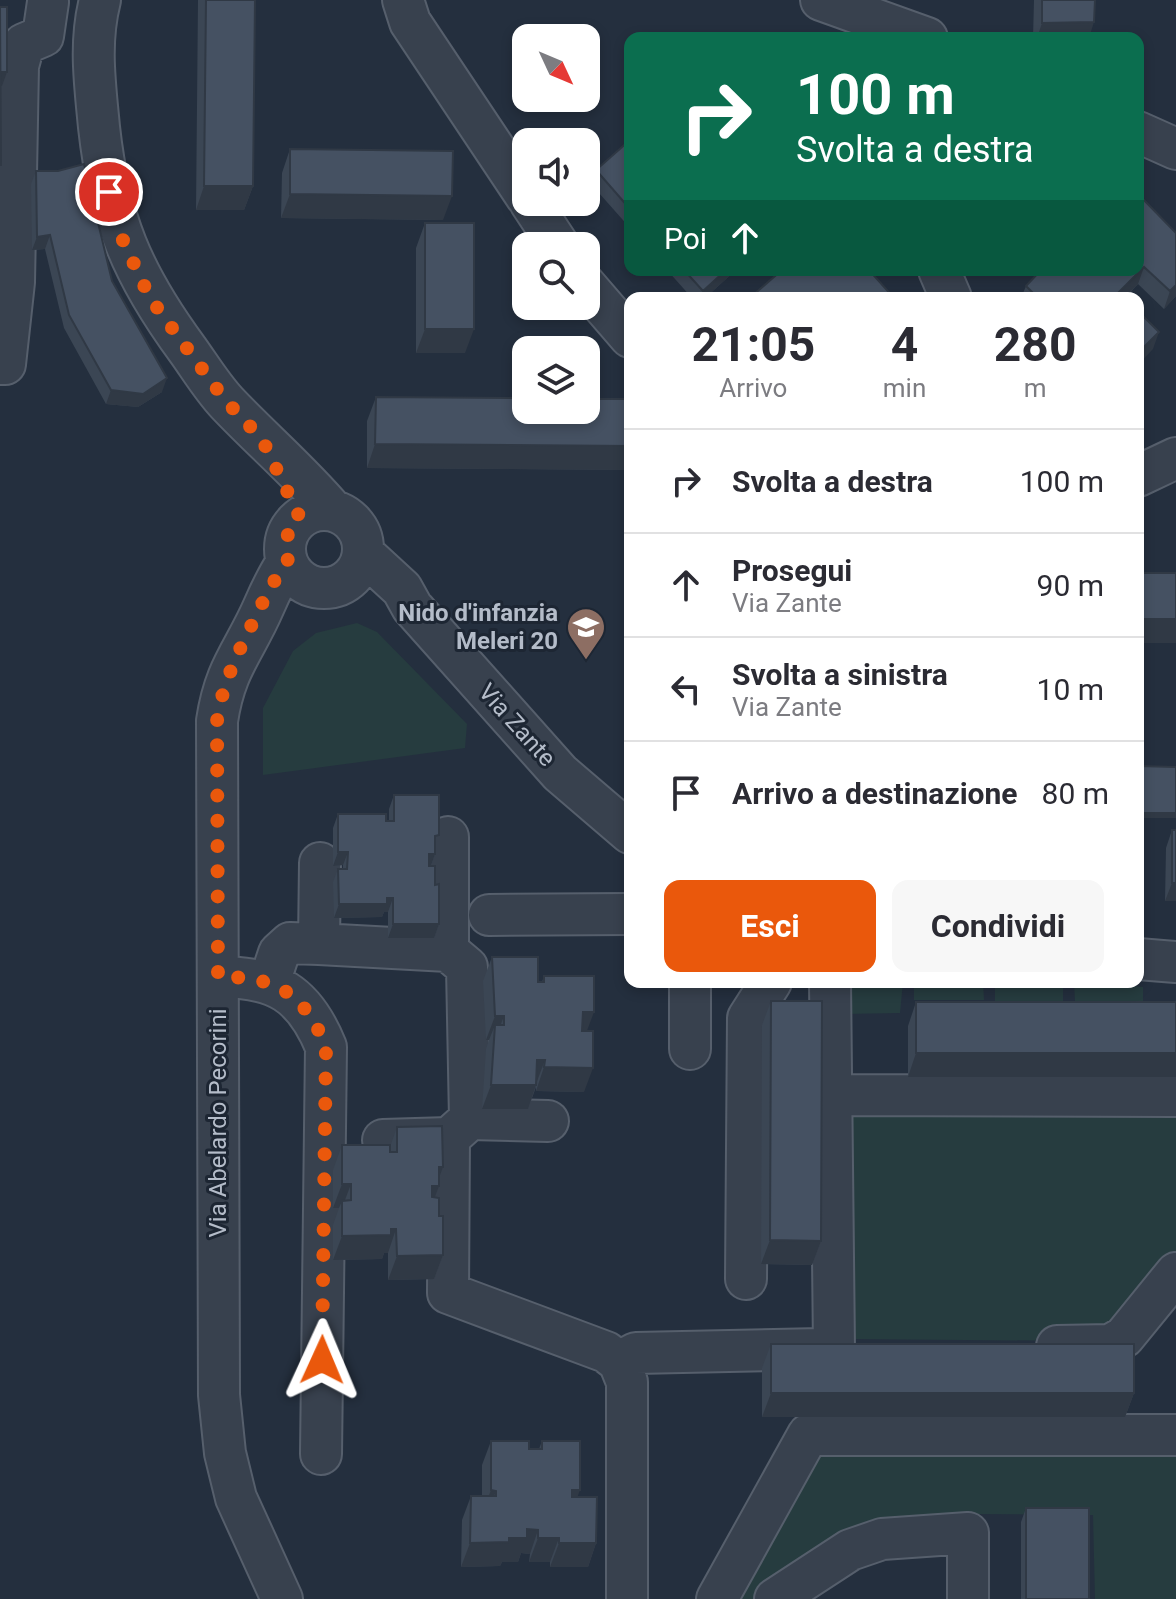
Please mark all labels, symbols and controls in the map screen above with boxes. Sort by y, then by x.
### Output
north arrow [512,24,600,112]
map controls [512,24,600,424]
text: 100 m [796,62,955,128]
icon: right [664,64,768,168]
button: sound [512,128,600,216]
text: Svolta a destra [796,129,1033,171]
pin [75,158,143,226]
icon: arrive [87,170,131,214]
icon: ahead [723,216,767,260]
text: Poi [664,221,707,256]
button: search [512,232,600,320]
text: 21:05 [692,316,815,373]
text: 4 [891,316,918,373]
text: 280 [994,316,1076,373]
button: layers [512,336,600,424]
text: Arrivo [719,373,787,403]
text: min [883,373,926,403]
text: m [1024,373,1047,403]
icon: right [664,459,708,503]
text: Svolta a destra [732,464,933,499]
text: 100 m [1020,464,1104,499]
text: Prosegui [732,553,852,588]
icon: ahead [664,563,708,607]
text: 90 m [1037,568,1104,603]
text: Via Zante [732,588,842,618]
place label: Nido d'infanzia Meleri 20 [398,599,558,655]
school or university icon: Nido d'infanzia Meleri 20 [565,606,607,661]
text: Svolta a sinistra [732,657,948,692]
icon: left [664,667,708,711]
text: 10 m [1037,672,1104,707]
street label: Via Zante [473,678,561,772]
text: Via Zante [732,692,842,722]
icon: arrive [664,771,708,815]
text: Arrivo a destinazione [732,776,1018,811]
text: 80 m [1042,776,1109,811]
button: Esci [664,880,876,972]
button: Condividi [892,880,1104,972]
street label: Via Abelardo Pecorini [204,1009,232,1237]
position arrow [280,1318,364,1402]

